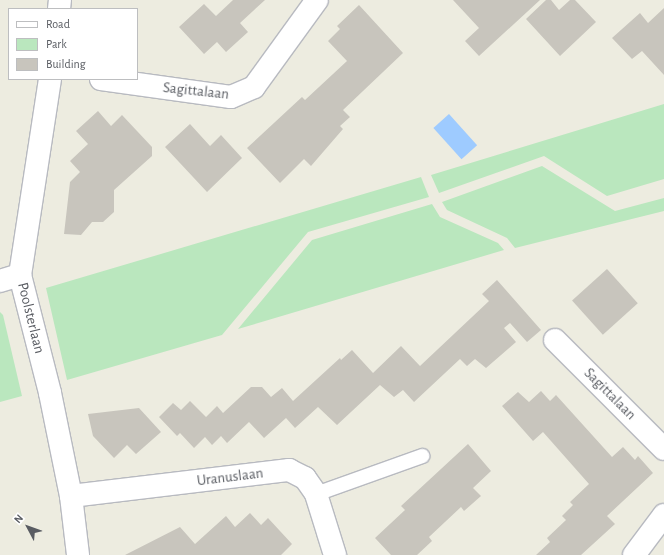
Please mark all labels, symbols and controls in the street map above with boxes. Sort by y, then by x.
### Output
legend [8,8,138,80]
text: Road [46,18,70,30]
text: Park [46,38,67,50]
text: Building [46,58,86,70]
street label: Sagittalaan [162,79,230,103]
street label: Poolsterlaan [13,281,49,355]
street label: Sagittalaan [580,364,640,424]
street label: Uranuslaan [196,464,264,490]
north arrow [8,507,48,547]
text: N [12,512,25,525]

